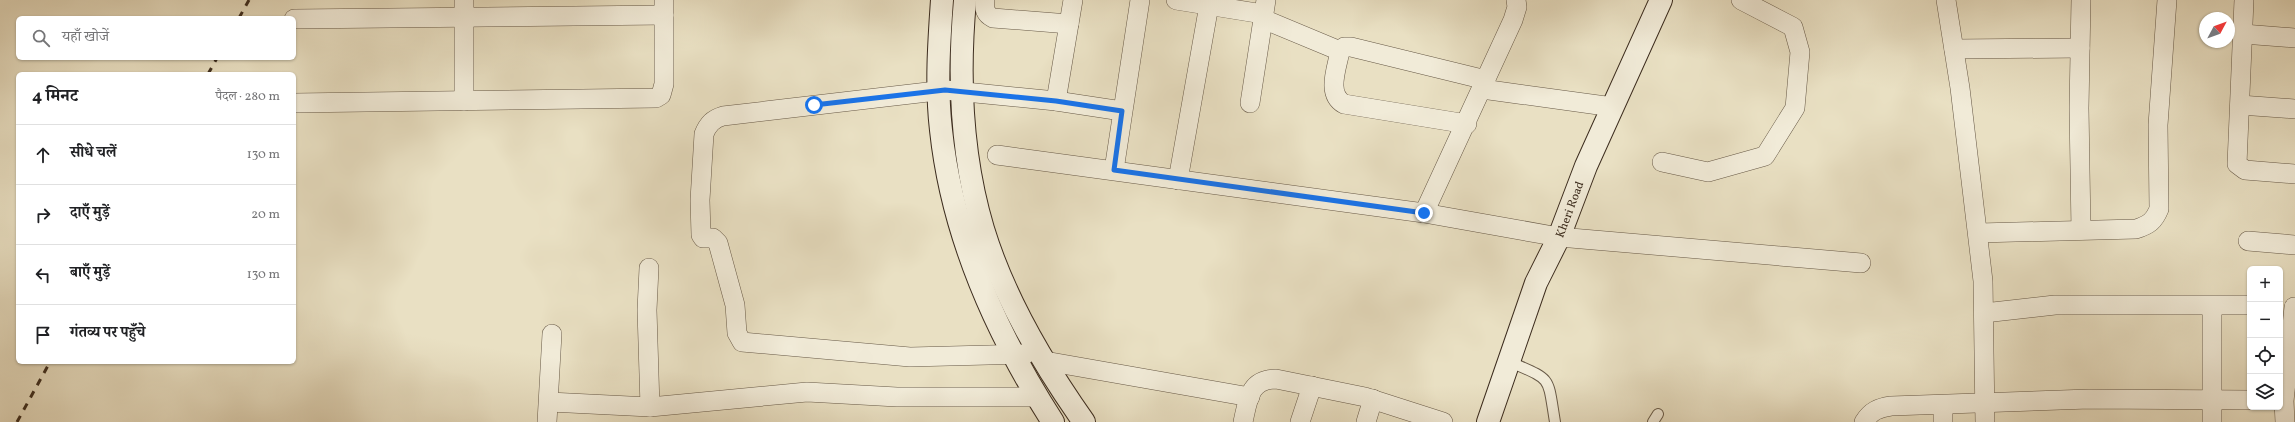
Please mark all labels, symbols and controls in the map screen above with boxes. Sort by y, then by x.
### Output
north arrow [2199,12,2235,48]
search box [16,16,296,60]
icon: search [30,27,52,49]
text: यहाँ खोजें [62,27,109,48]
text: 4 मिनट [32,85,78,108]
text: पैदल · 280 m [215,88,280,106]
route start [805,96,823,114]
text: सीधे चलें [70,143,117,164]
icon: ahead [32,144,54,166]
text: 130 m [247,146,280,164]
street label: Kheri Road [1552,179,1589,240]
text: दाएँ मुड़ें [70,203,110,224]
icon: right [32,204,54,226]
route end [1415,204,1433,222]
text: 20 m [251,206,280,224]
text: बाएँ मुड़ें [70,263,110,284]
icon: left [32,264,54,286]
text: 130 m [247,266,280,284]
map controls [2247,266,2283,410]
button: + [2247,266,2283,302]
button: − [2247,302,2283,338]
text: गंतव्य पर पहुँचे [70,323,145,344]
icon: arrive [32,324,54,346]
button: locate [2247,338,2283,374]
button: layers [2247,374,2283,410]

